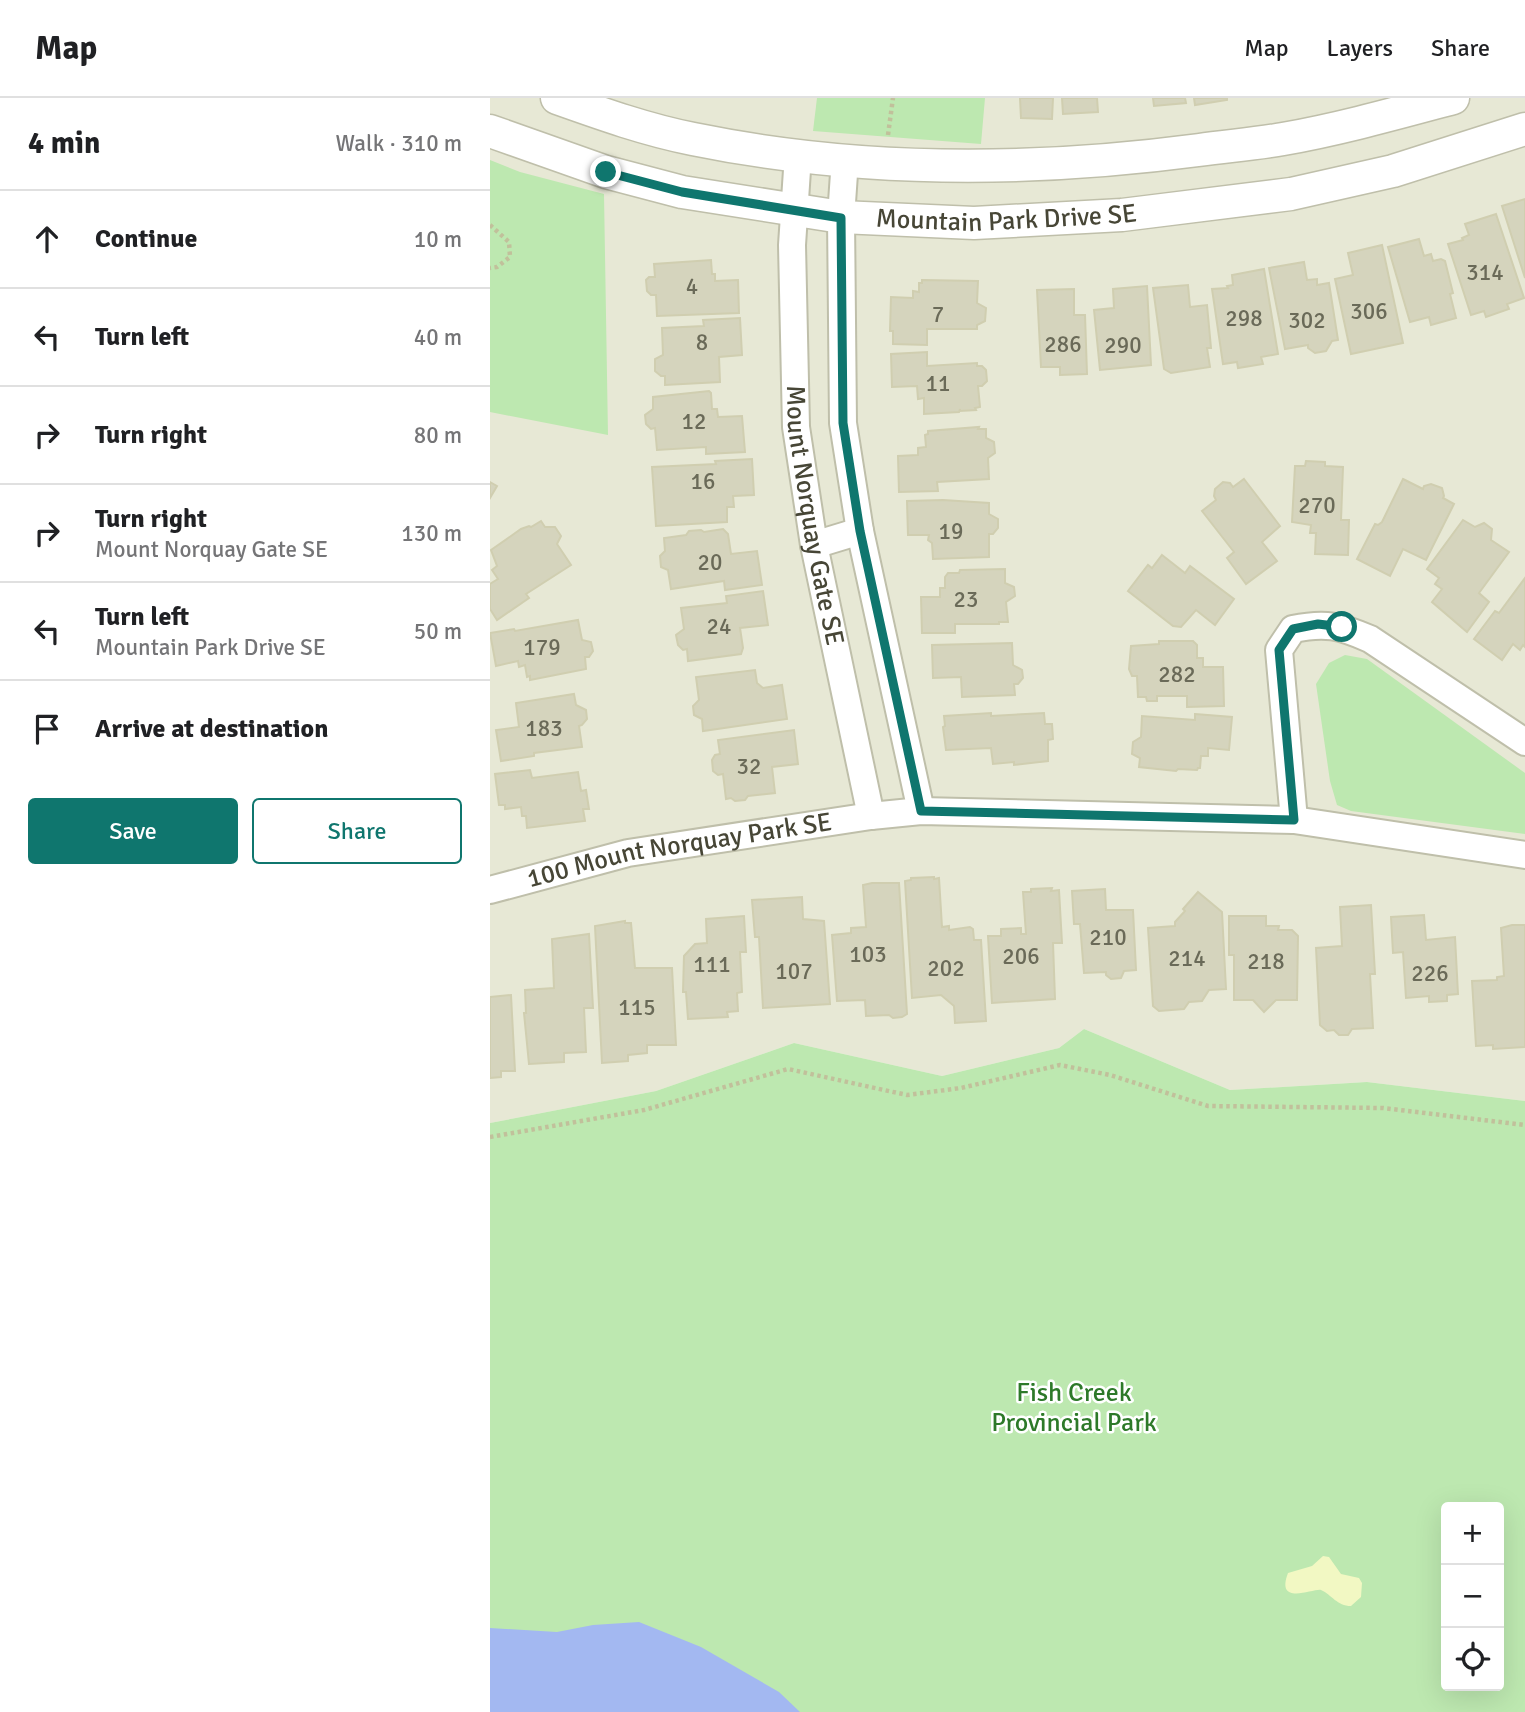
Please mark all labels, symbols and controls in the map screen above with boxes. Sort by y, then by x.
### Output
text: Map [35,28,97,69]
text: Map [1244,33,1289,63]
text: Layers [1327,33,1393,63]
text: Share [1431,33,1490,63]
text: 4 min [28,125,100,162]
text: Walk · 310 m [336,129,462,158]
route end [590,156,621,187]
street label: Mountain Park Drive SE [875,197,1138,239]
icon: ahead [28,220,66,258]
text: Continue [95,223,197,255]
text: 10 m [414,225,462,254]
house number: 314 [1466,258,1504,287]
house number: 4 [686,272,698,301]
house number: 306 [1350,297,1388,326]
house number: 7 [932,300,944,329]
house number: 298 [1225,304,1263,333]
house number: 302 [1288,306,1326,335]
icon: left [28,318,66,356]
text: Turn left [95,321,189,353]
text: 40 m [414,323,462,352]
house number: 8 [696,328,708,357]
house number: 286 [1044,330,1082,359]
house number: 290 [1104,331,1142,360]
house number: 11 [926,369,950,398]
street label: Mount Norquay Gate SE [779,385,851,648]
house number: 12 [682,407,706,436]
icon: right [28,416,66,454]
text: Turn right [95,419,207,451]
text: 80 m [414,421,462,450]
house number: 16 [691,467,715,496]
house number: 270 [1298,491,1336,520]
text: Turn right [95,503,207,535]
icon: right [28,514,66,552]
house number: 19 [939,517,963,546]
text: 130 m [401,519,462,548]
text: Mount Norquay Gate SE [95,535,328,564]
house number: 20 [698,548,722,577]
house number: 23 [954,585,978,614]
text: Turn left [95,601,189,633]
route start [1326,611,1357,642]
icon: left [28,612,66,650]
house number: 24 [707,612,731,641]
text: 50 m [414,617,462,646]
text: Mountain Park Drive SE [95,633,326,662]
house number: 179 [523,633,561,662]
house number: 282 [1158,660,1196,689]
icon: arrive [28,710,66,748]
text: Arrive at destination [95,713,328,745]
house number: 183 [525,714,563,743]
house number: 32 [737,752,761,781]
button: Save [28,798,238,864]
button: Share [252,798,462,864]
street label: 100 Mount Norquay Park SE [524,806,834,895]
house number: 210 [1089,923,1127,952]
house number: 103 [849,940,887,969]
house number: 206 [1002,942,1040,971]
house number: 214 [1168,944,1206,973]
house number: 218 [1247,947,1285,976]
house number: 111 [693,950,731,979]
house number: 202 [927,954,965,983]
house number: 107 [775,957,813,986]
house number: 226 [1411,959,1449,988]
house number: 115 [618,993,656,1022]
park label: Fish Creek Provincial Park [991,1377,1157,1439]
map controls [1441,1502,1504,1691]
button: + [1441,1502,1504,1565]
button: − [1441,1565,1504,1628]
button: locate [1441,1628,1504,1691]

